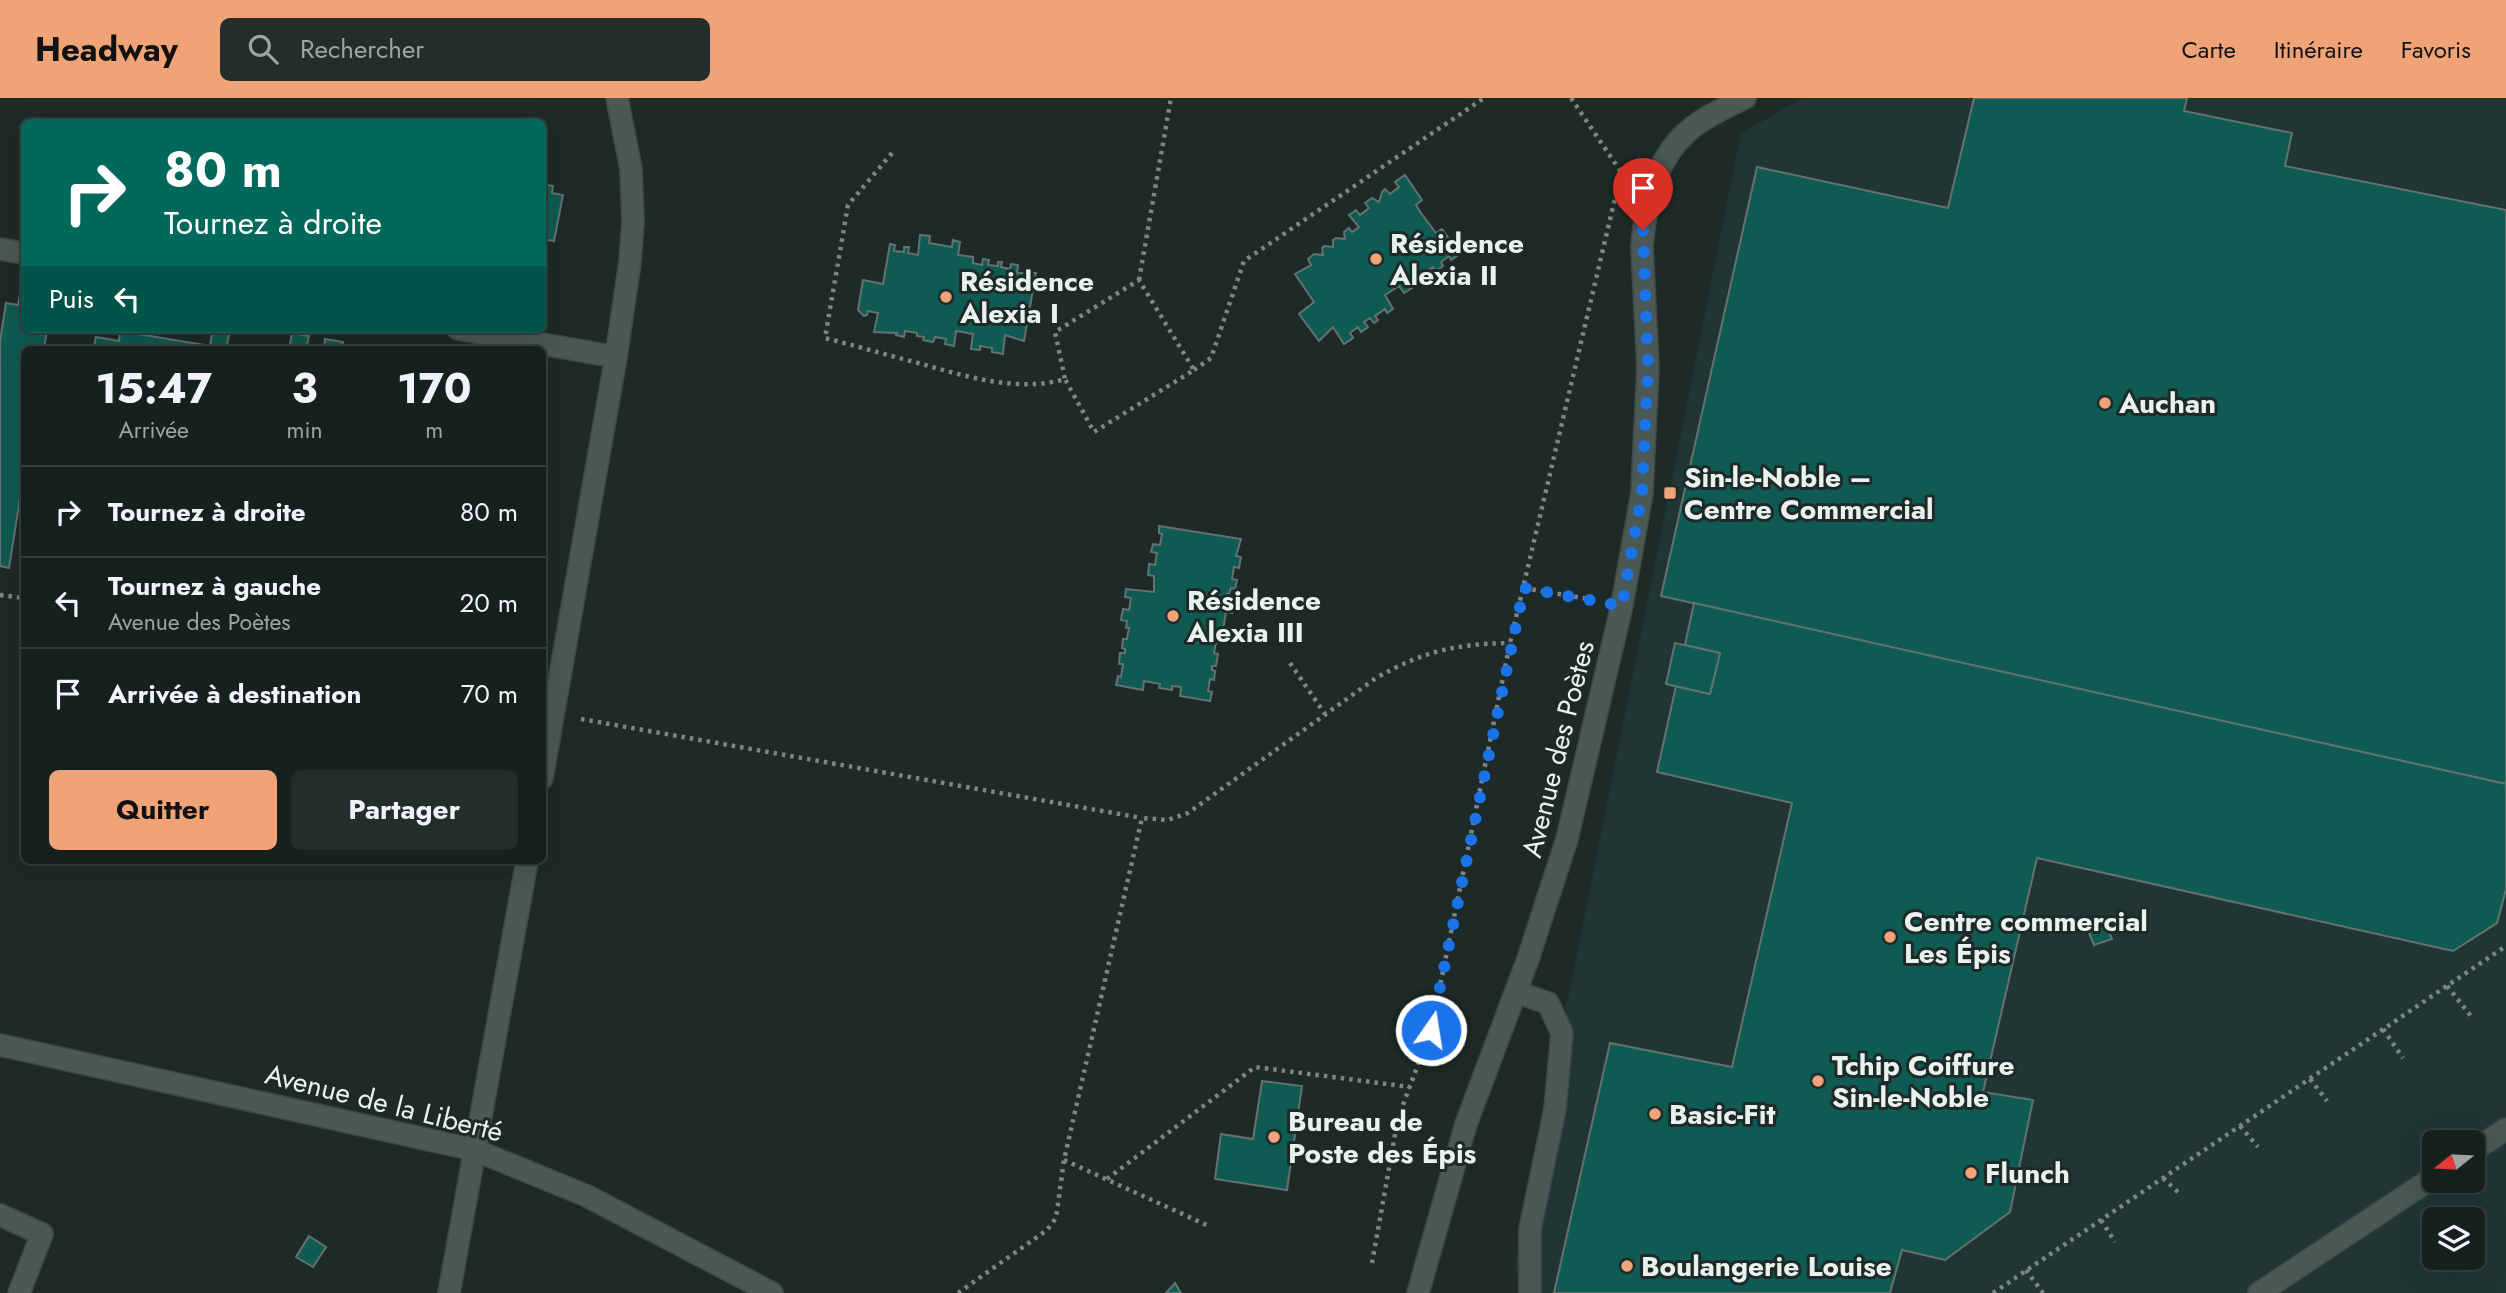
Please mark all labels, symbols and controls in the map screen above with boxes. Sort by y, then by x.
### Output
search box [220,18,710,81]
text: Headway [35,26,178,73]
icon: search [244,30,282,68]
text: Rechercher [300,30,424,68]
text: Carte [2181,32,2236,67]
text: Itinéraire [2274,32,2363,67]
text: Favoris [2401,32,2471,67]
text: 80 m [164,135,282,205]
icon: right [49,147,140,238]
pin [1613,158,1673,230]
icon: arrive [1624,169,1662,207]
text: Tournez à droite [164,200,382,246]
place label: Résidence Alexia II [1389,223,1524,296]
marker: Résidence Alexia II [1368,251,1384,267]
place label: Résidence Alexia I [959,261,1094,334]
text: Puis [49,280,94,318]
icon: left [108,280,146,318]
marker: Résidence Alexia I [938,289,954,305]
text: 15:47 [95,358,212,419]
text: 3 [292,358,318,419]
text: 170 [397,358,472,419]
place label: Auchan [2118,383,2216,424]
marker: Auchan [2097,395,2113,411]
text: Arrivée [119,413,189,447]
text: min [287,413,323,447]
text: m [425,413,443,447]
place label: Sin-le-Noble – Centre Commercial [1684,457,1934,530]
marker: Sin-le-Noble – Centre Commercial [1662,485,1678,501]
icon: right [49,493,87,531]
text: Tournez à droite [108,493,306,531]
text: 80 m [460,493,518,531]
text: Tournez à gauche [108,567,321,605]
place label: Résidence Alexia III [1186,580,1321,653]
icon: left [49,584,87,622]
text: 20 m [460,584,518,622]
text: Avenue des Poètes [108,605,291,639]
marker: Résidence Alexia III [1165,608,1181,624]
street label: Avenue des Poètes [1511,636,1605,862]
icon: arrive [49,675,87,713]
text: Arrivée à destination [108,675,361,713]
text: 70 m [461,675,518,713]
button: Quitter [49,770,277,850]
button: Partager [291,770,518,850]
place label: Centre commercial Les Épis [1904,901,2148,974]
marker: Centre commercial Les Épis [1882,929,1898,945]
position arrow [1394,993,1468,1067]
place label: Tchip Coiffure Sin-le-Noble [1832,1045,2014,1118]
street label: Avenue de la Liberté [261,1054,507,1152]
marker: Tchip Coiffure Sin-le-Noble [1810,1073,1826,1089]
place label: Basic-Fit [1669,1094,1775,1135]
place label: Bureau de Poste des Épis [1288,1101,1477,1174]
marker: Basic-Fit [1647,1106,1663,1122]
marker: Bureau de Poste des Épis [1266,1129,1282,1145]
north arrow [2422,1130,2485,1194]
map controls [2422,1130,2485,1270]
place label: Flunch [1985,1153,2070,1194]
marker: Flunch [1963,1165,1979,1181]
button: layers [2422,1207,2485,1270]
place label: Boulangerie Louise [1641,1246,1892,1287]
marker: Boulangerie Louise [1619,1258,1635,1274]

